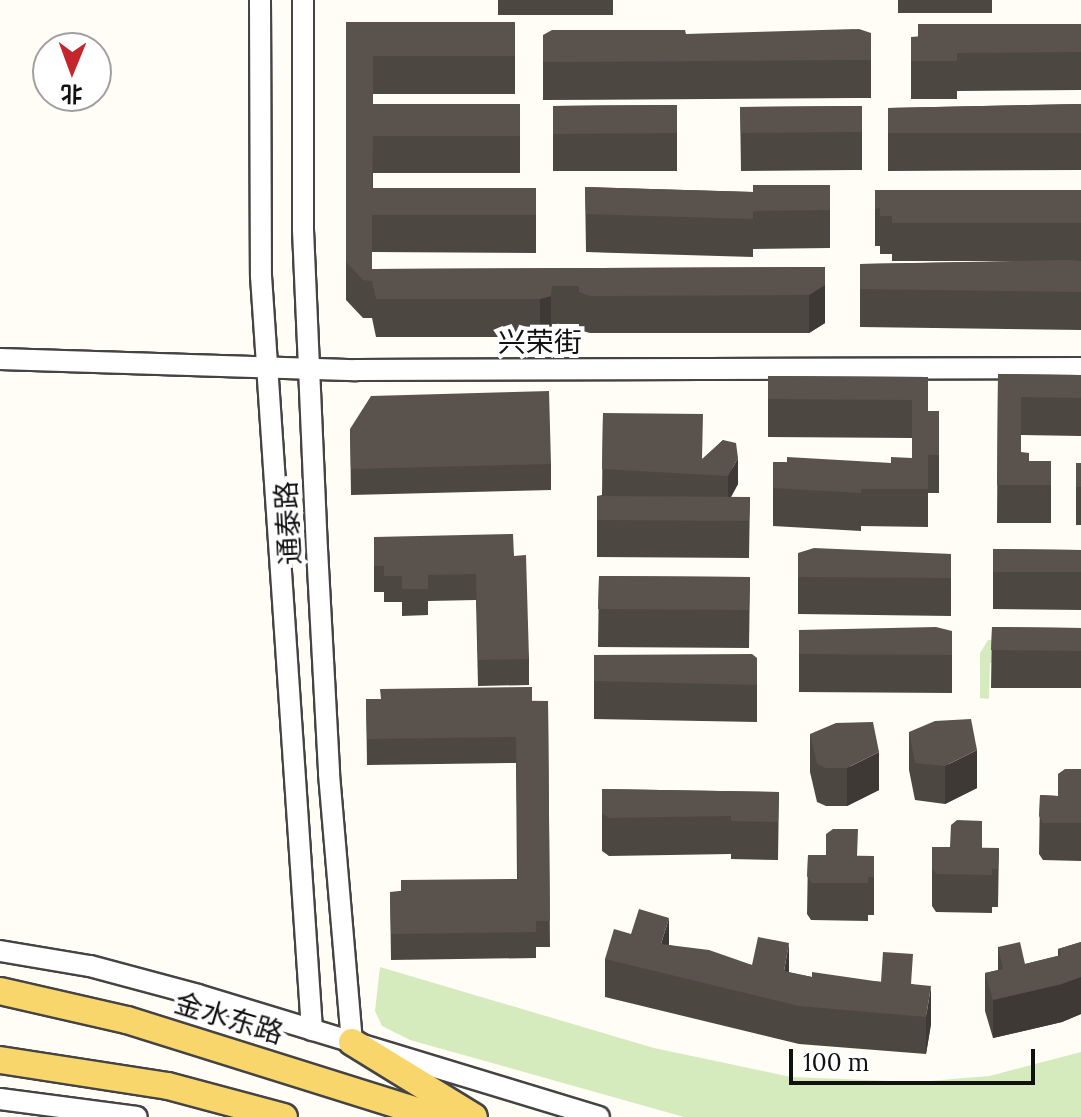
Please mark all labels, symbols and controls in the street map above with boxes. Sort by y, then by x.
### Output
north arrow [32,32,112,112]
text: 北 [60,80,83,108]
street label: 兴荣街 [498,325,582,359]
street label: 通泰路 [269,480,307,566]
street label: 金水东路 [171,986,287,1050]
scale bar [793,1033,1039,1083]
text: 100 m [803,1047,869,1078]

